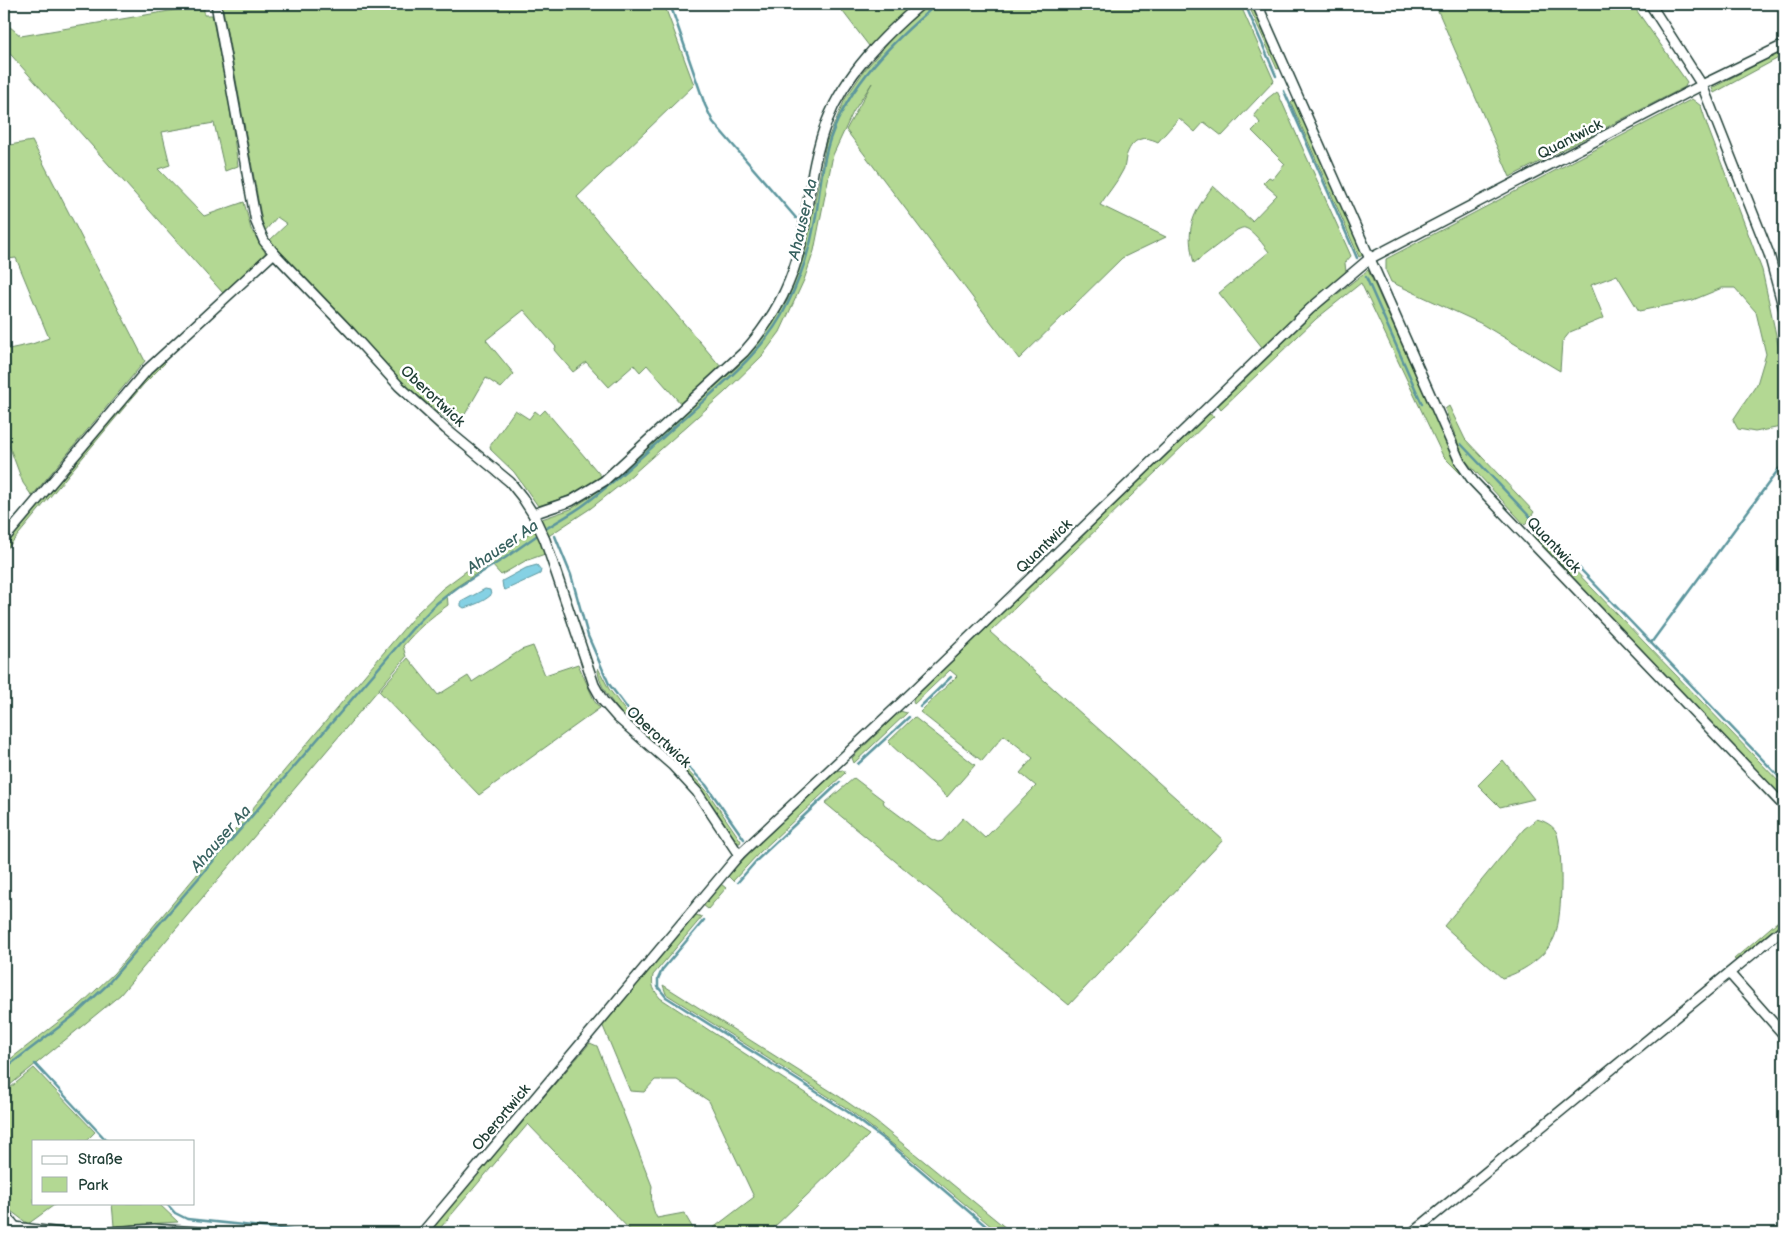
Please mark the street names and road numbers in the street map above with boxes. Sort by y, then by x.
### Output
street label: Quantwick [1535,115,1607,164]
street label: Oberortwick [396,362,469,432]
street label: Quantwick [1522,513,1585,578]
street label: Quantwick [1012,515,1077,578]
street label: Oberortwick [622,703,695,773]
street label: Oberortwick [468,1080,535,1155]

